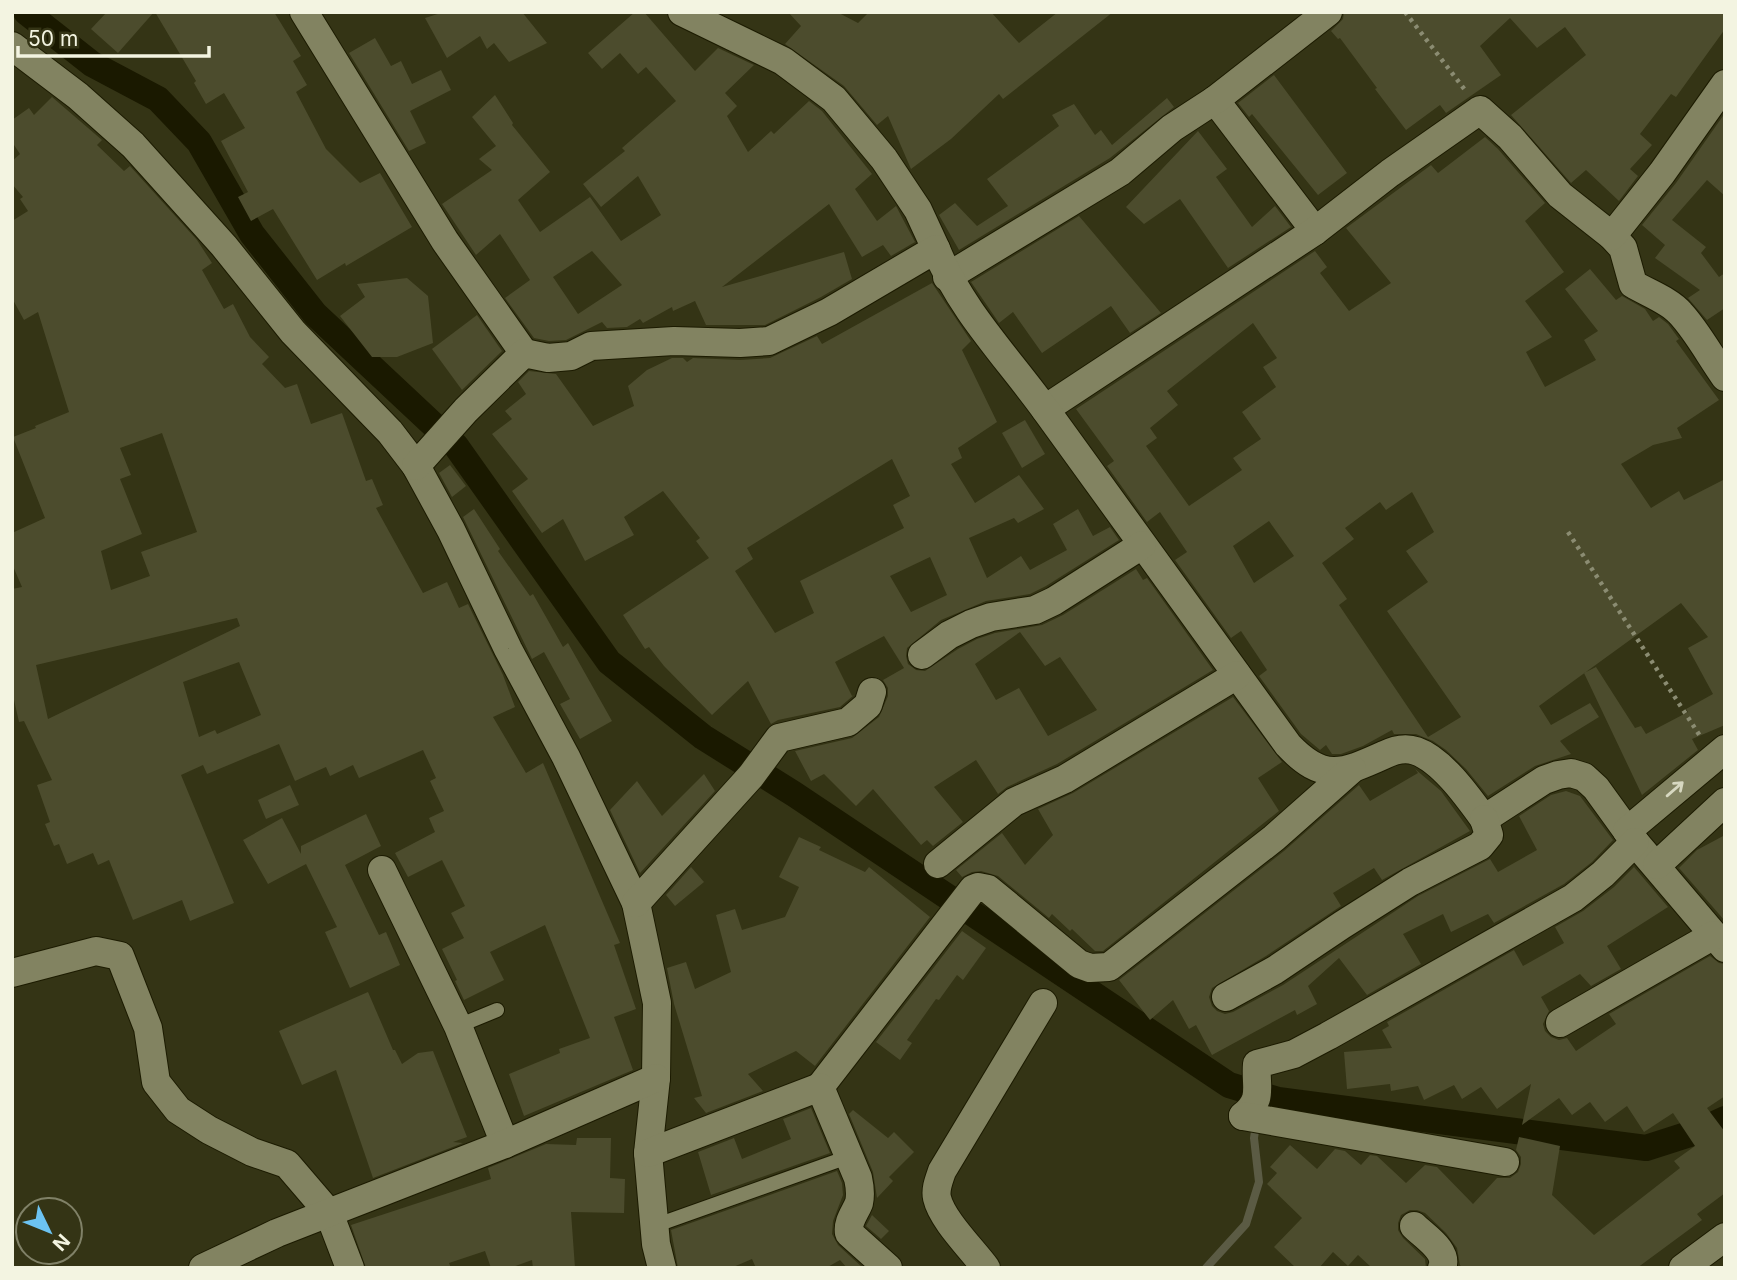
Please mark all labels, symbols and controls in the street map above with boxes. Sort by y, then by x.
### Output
scale bar [18,14,208,58]
text: 50 m [28,26,78,51]
one-way arrow [1666,781,1684,797]
north arrow [14,1196,84,1266]
text: N [48,1229,74,1255]

